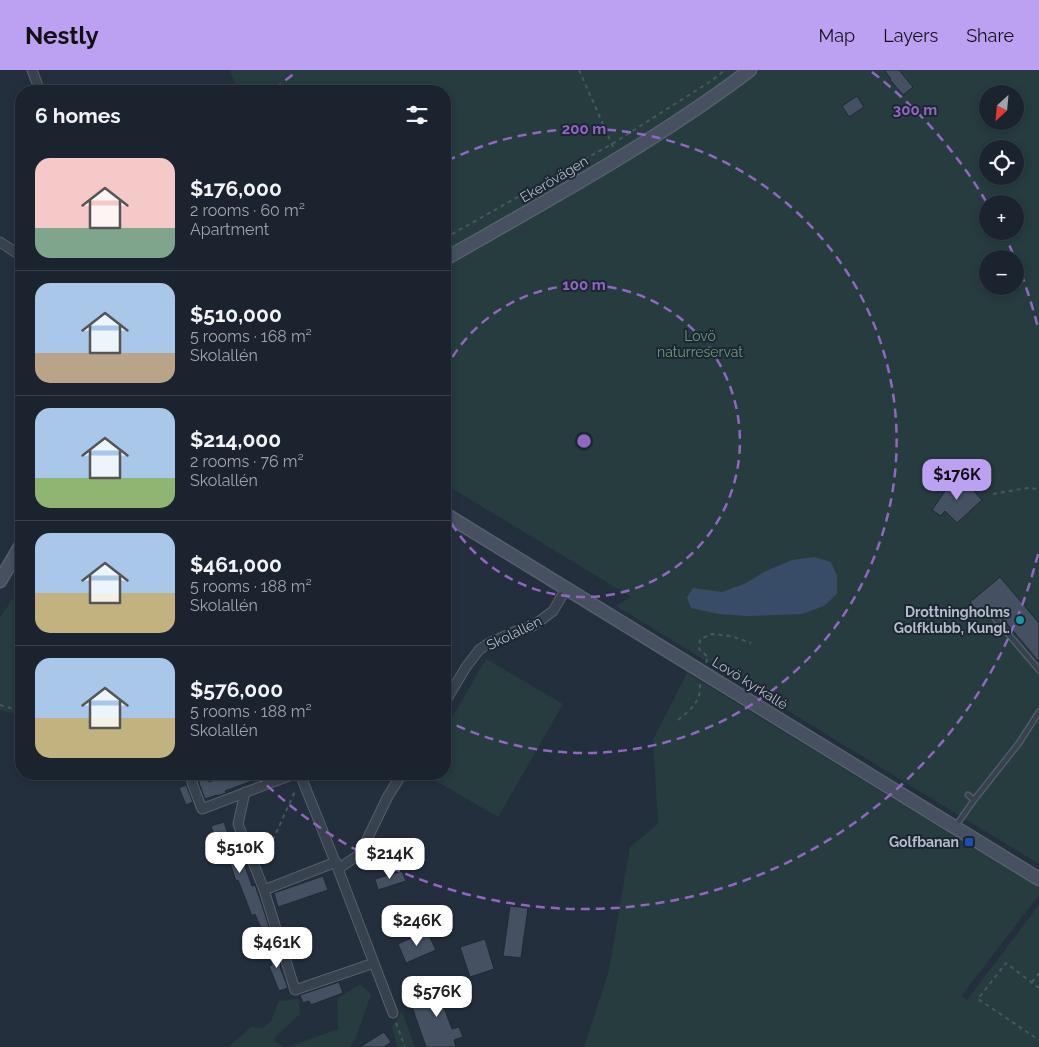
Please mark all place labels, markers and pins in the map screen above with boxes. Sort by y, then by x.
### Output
centre of rings [575,432,593,450]
pin: $176K [922,458,992,501]
place label: Drottningholms Golfklubb, Kungl. [894,604,1010,636]
marker: Drottningholms Golfklubb, Kungl. [1014,614,1026,626]
pin: $510K [205,832,275,874]
place label: Golfbanan [889,834,959,850]
marker: Golfbanan [963,836,975,848]
pin: $214K [355,838,425,880]
pin: $246K [382,904,452,947]
pin: $461K [242,926,312,969]
pin: $576K [402,976,472,1018]

